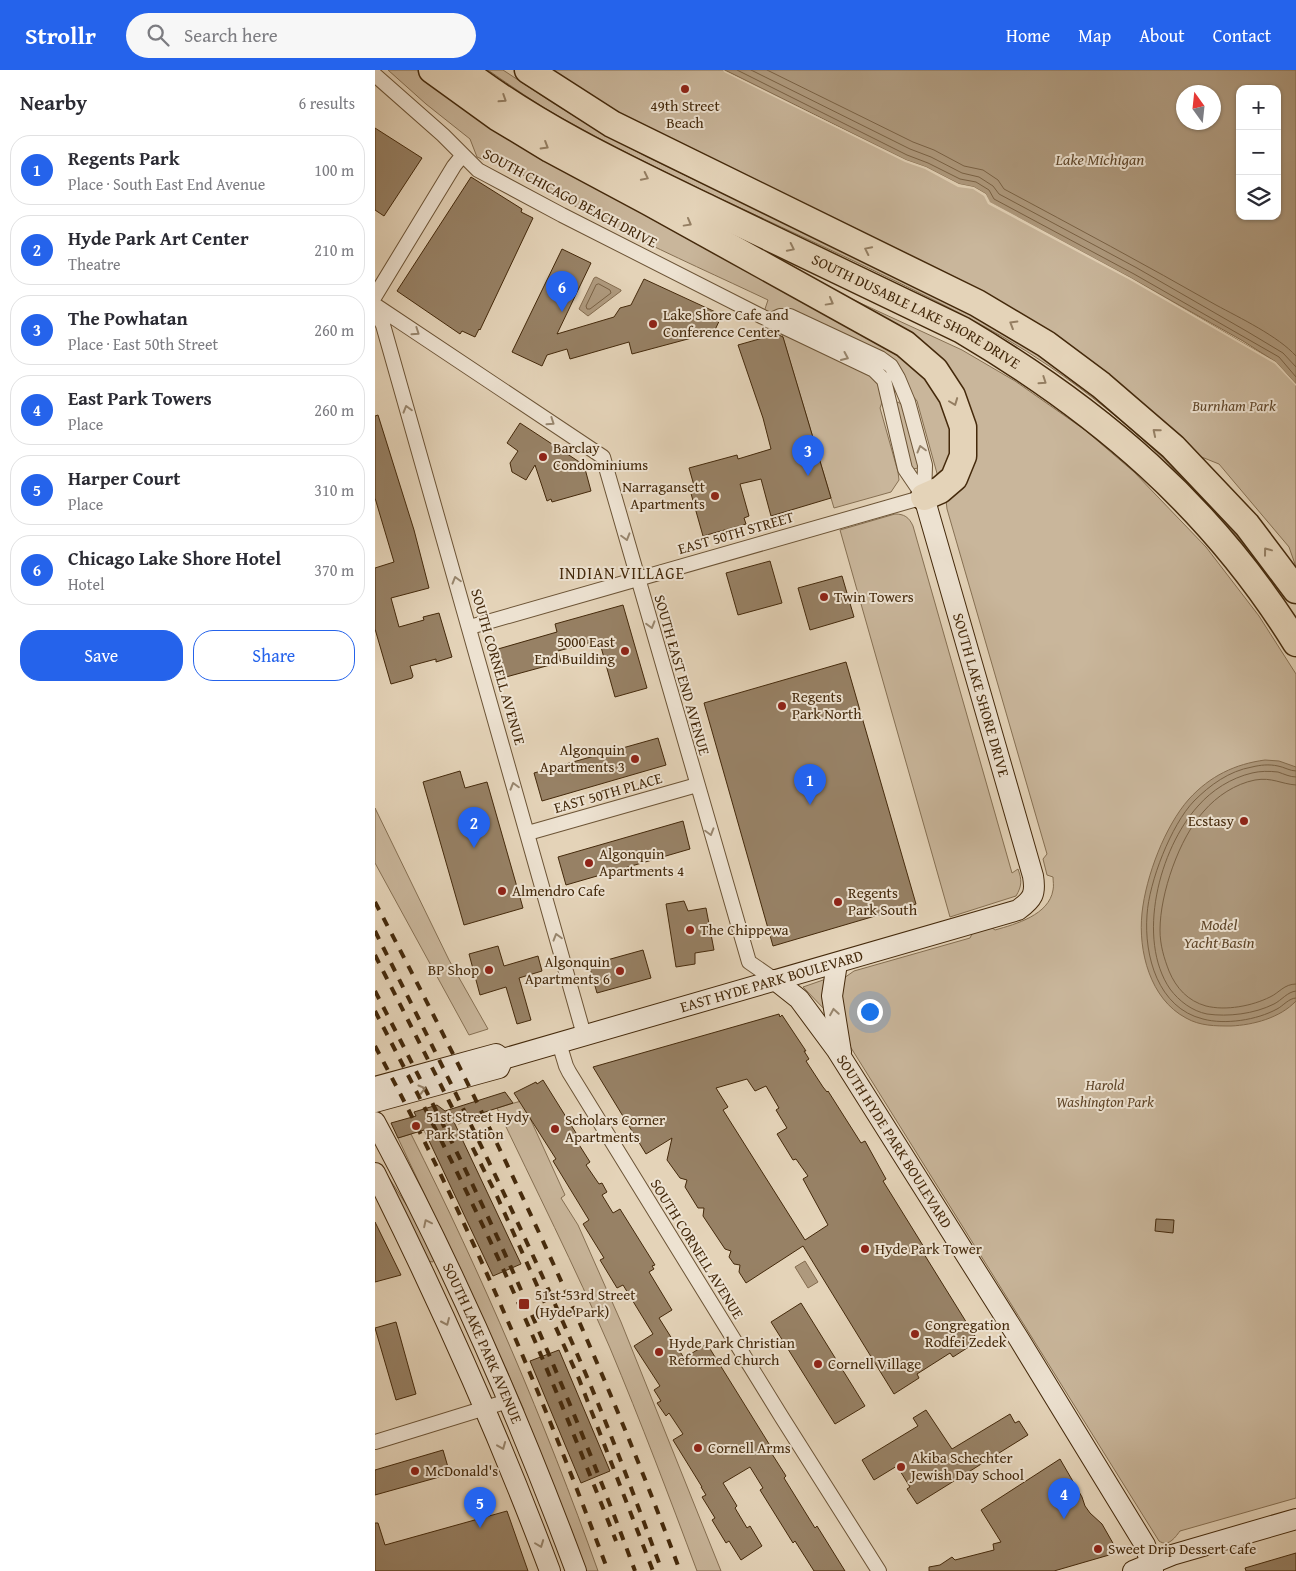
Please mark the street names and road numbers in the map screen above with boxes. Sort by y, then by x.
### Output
street label: SOUTH CHICAGO BEACH DRIVE [479,143,661,253]
street label: SOUTH DUSABLE LAKE SHORE DRIVE [808,248,1025,374]
street label: EAST 50TH STREET [675,506,797,559]
street label: SOUTH CORNELL AVENUE [466,586,531,748]
street label: SOUTH EAST END AVENUE [649,592,716,758]
street label: SOUTH LAKE SHORE DRIVE [948,610,1015,780]
street label: EAST 50TH PLACE [551,767,665,818]
street label: EAST HYDE PARK BOULEVARD [677,944,865,1017]
street label: SOUTH HYDE PARK BOULEVARD [832,1050,957,1232]
street label: SOUTH CORNELL AVENUE [646,1175,749,1323]
street label: SOUTH LAKE PARK AVENUE [438,1259,528,1427]

